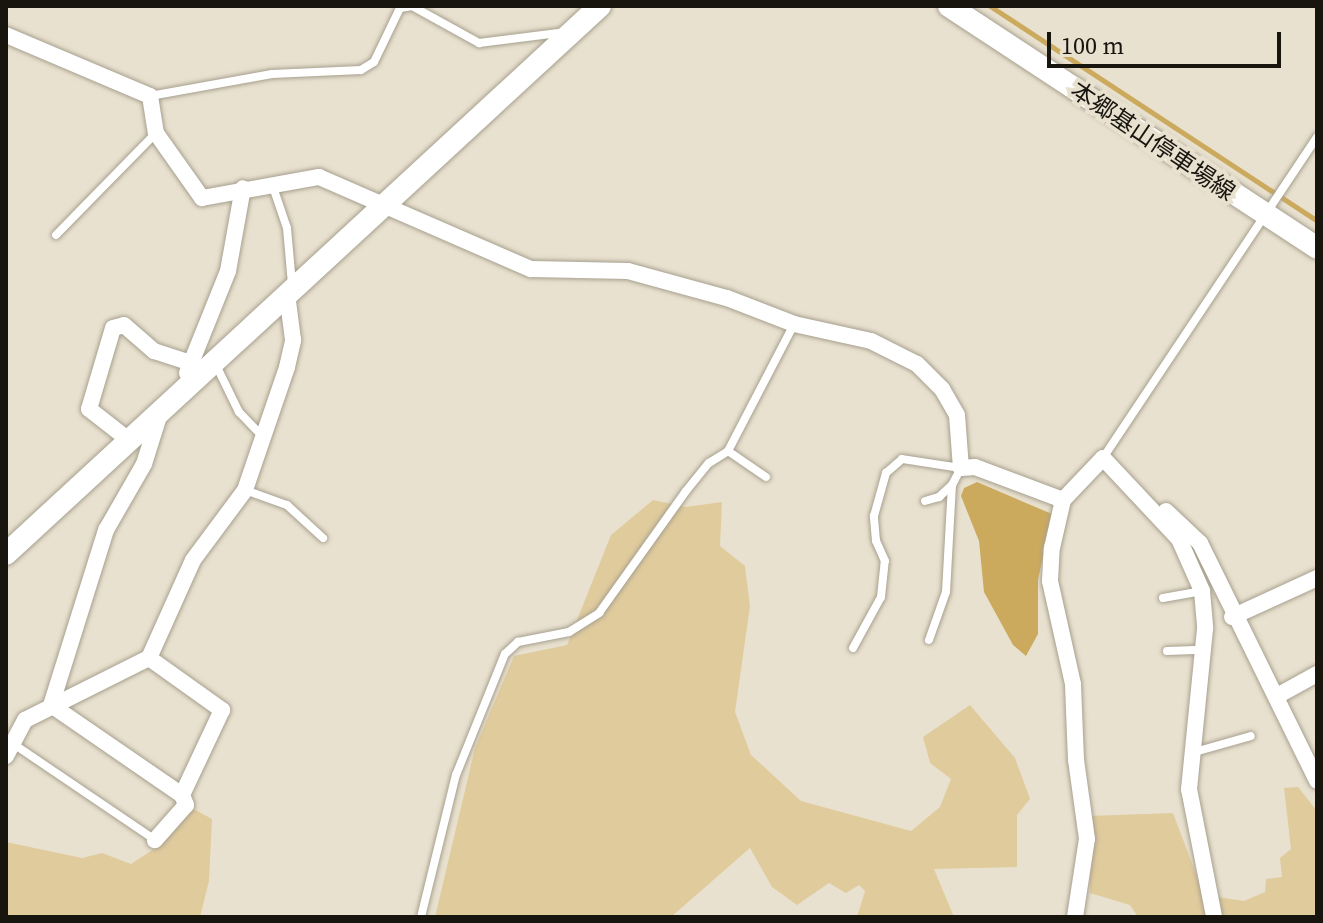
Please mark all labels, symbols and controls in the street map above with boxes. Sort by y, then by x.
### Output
scale bar [1051,16,1285,66]
text: 100 m [1061,29,1124,62]
street label: 本郷基山停車場線 [1065,75,1241,207]

